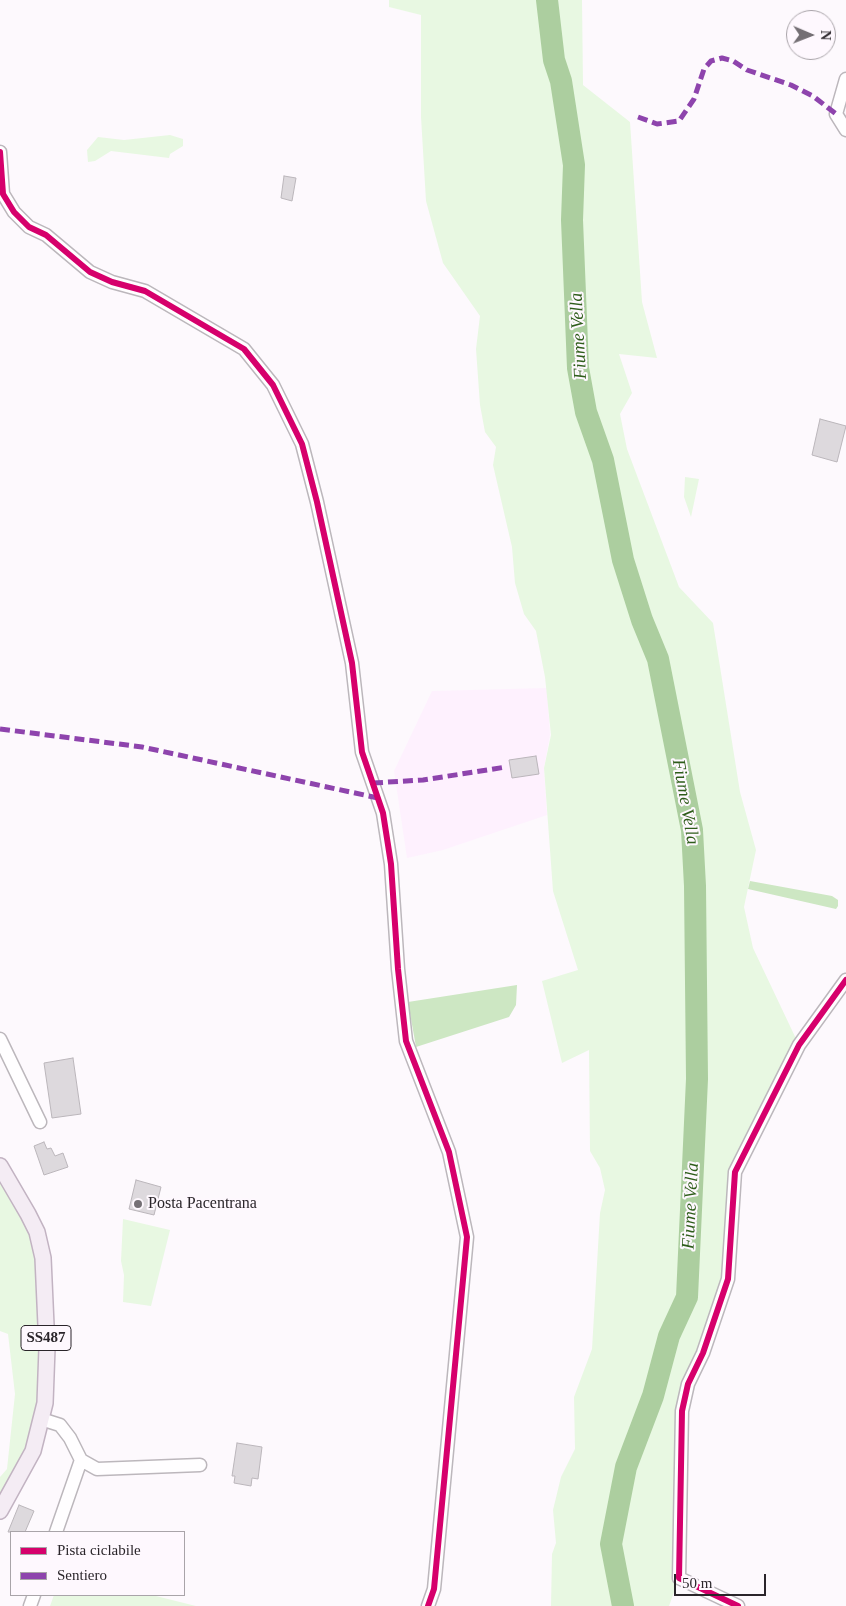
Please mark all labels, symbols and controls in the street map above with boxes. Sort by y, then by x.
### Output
north arrow [786,10,836,60]
text: N [818,30,833,40]
water label: Fiume Vella [566,292,592,380]
water label: Fiume Vella [667,758,703,846]
water label: Fiume Vella [678,1162,704,1250]
place label: Posta Pacentrana [148,1194,257,1214]
marker: Posta Pacentrana [132,1198,144,1210]
road number: SS487 [21,1326,71,1350]
legend [10,1531,185,1596]
text: Pista ciclabile [57,1542,141,1558]
scale bar [676,1564,768,1596]
text: Sentiero [57,1567,107,1583]
text: 50 m [682,1575,712,1591]

